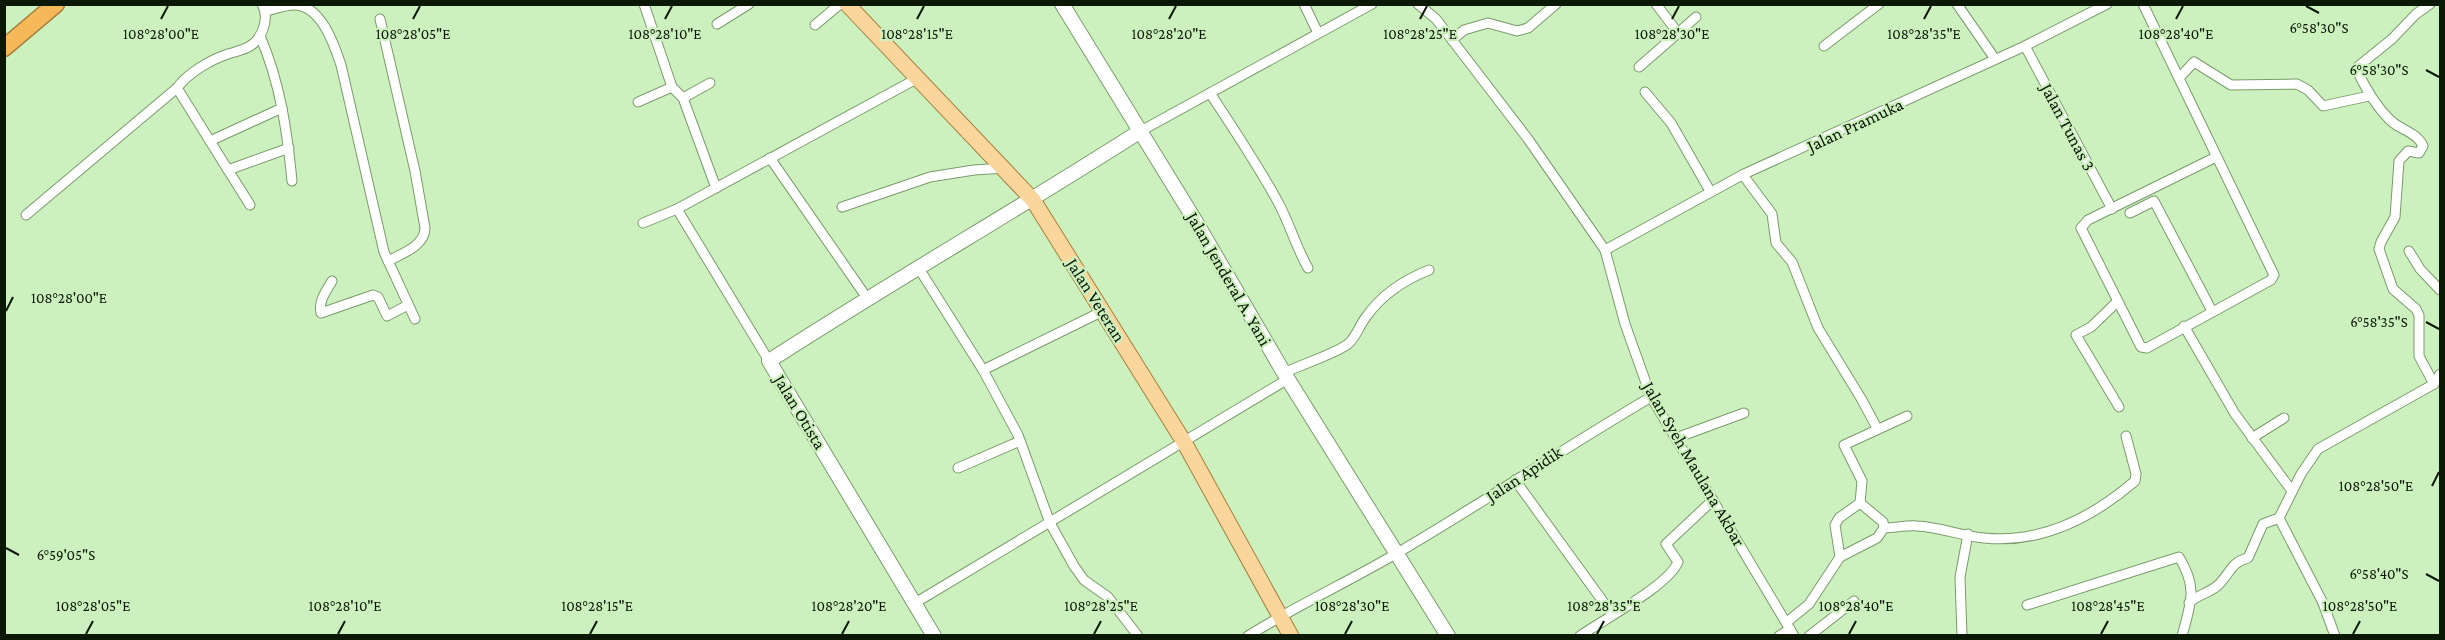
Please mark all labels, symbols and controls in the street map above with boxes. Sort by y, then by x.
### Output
text: 6°58'30"S [2290,20,2348,36]
text: 108°28'00"E [123,26,199,42]
text: 108°28'05"E [376,26,450,42]
text: 108°28'10"E [629,26,701,42]
text: 108°28'15"E [881,26,953,42]
text: 108°28'20"E [1132,26,1206,42]
text: 108°28'25"E [1383,26,1457,42]
text: 108°28'30"E [1635,26,1709,42]
text: 108°28'35"E [1887,26,1961,42]
text: 108°28'40"E [2139,26,2213,42]
text: 6°58'30"S [2350,62,2408,78]
street label: Jalan Tunas 3 [2036,78,2099,174]
street label: Jalan Pramuka [1802,94,1906,157]
street label: Jalan Jenderal A. Yani [1181,207,1276,350]
street label: Jalan Veteran [1061,253,1130,346]
text: 108°28'00"E [31,290,107,306]
text: 6°58'35"S [2350,314,2408,330]
street label: Jalan Otista [769,369,830,453]
street label: Jalan Syeh Maulana Akbar [1638,376,1750,550]
street label: Jalan Apidik [1480,442,1566,507]
text: 108°28'50"E [2339,478,2413,494]
text: 6°59'05"S [37,547,95,563]
text: 6°58'40"S [2350,566,2408,582]
text: 108°28'05"E [56,598,130,614]
text: 108°28'10"E [309,598,381,614]
text: 108°28'15"E [561,598,633,614]
text: 108°28'20"E [812,598,886,614]
text: 108°28'25"E [1064,598,1138,614]
text: 108°28'30"E [1315,598,1389,614]
text: 108°28'35"E [1567,598,1641,614]
text: 108°28'40"E [1819,598,1893,614]
text: 108°28'45"E [2071,598,2145,614]
text: 108°28'50"E [2323,598,2397,614]

